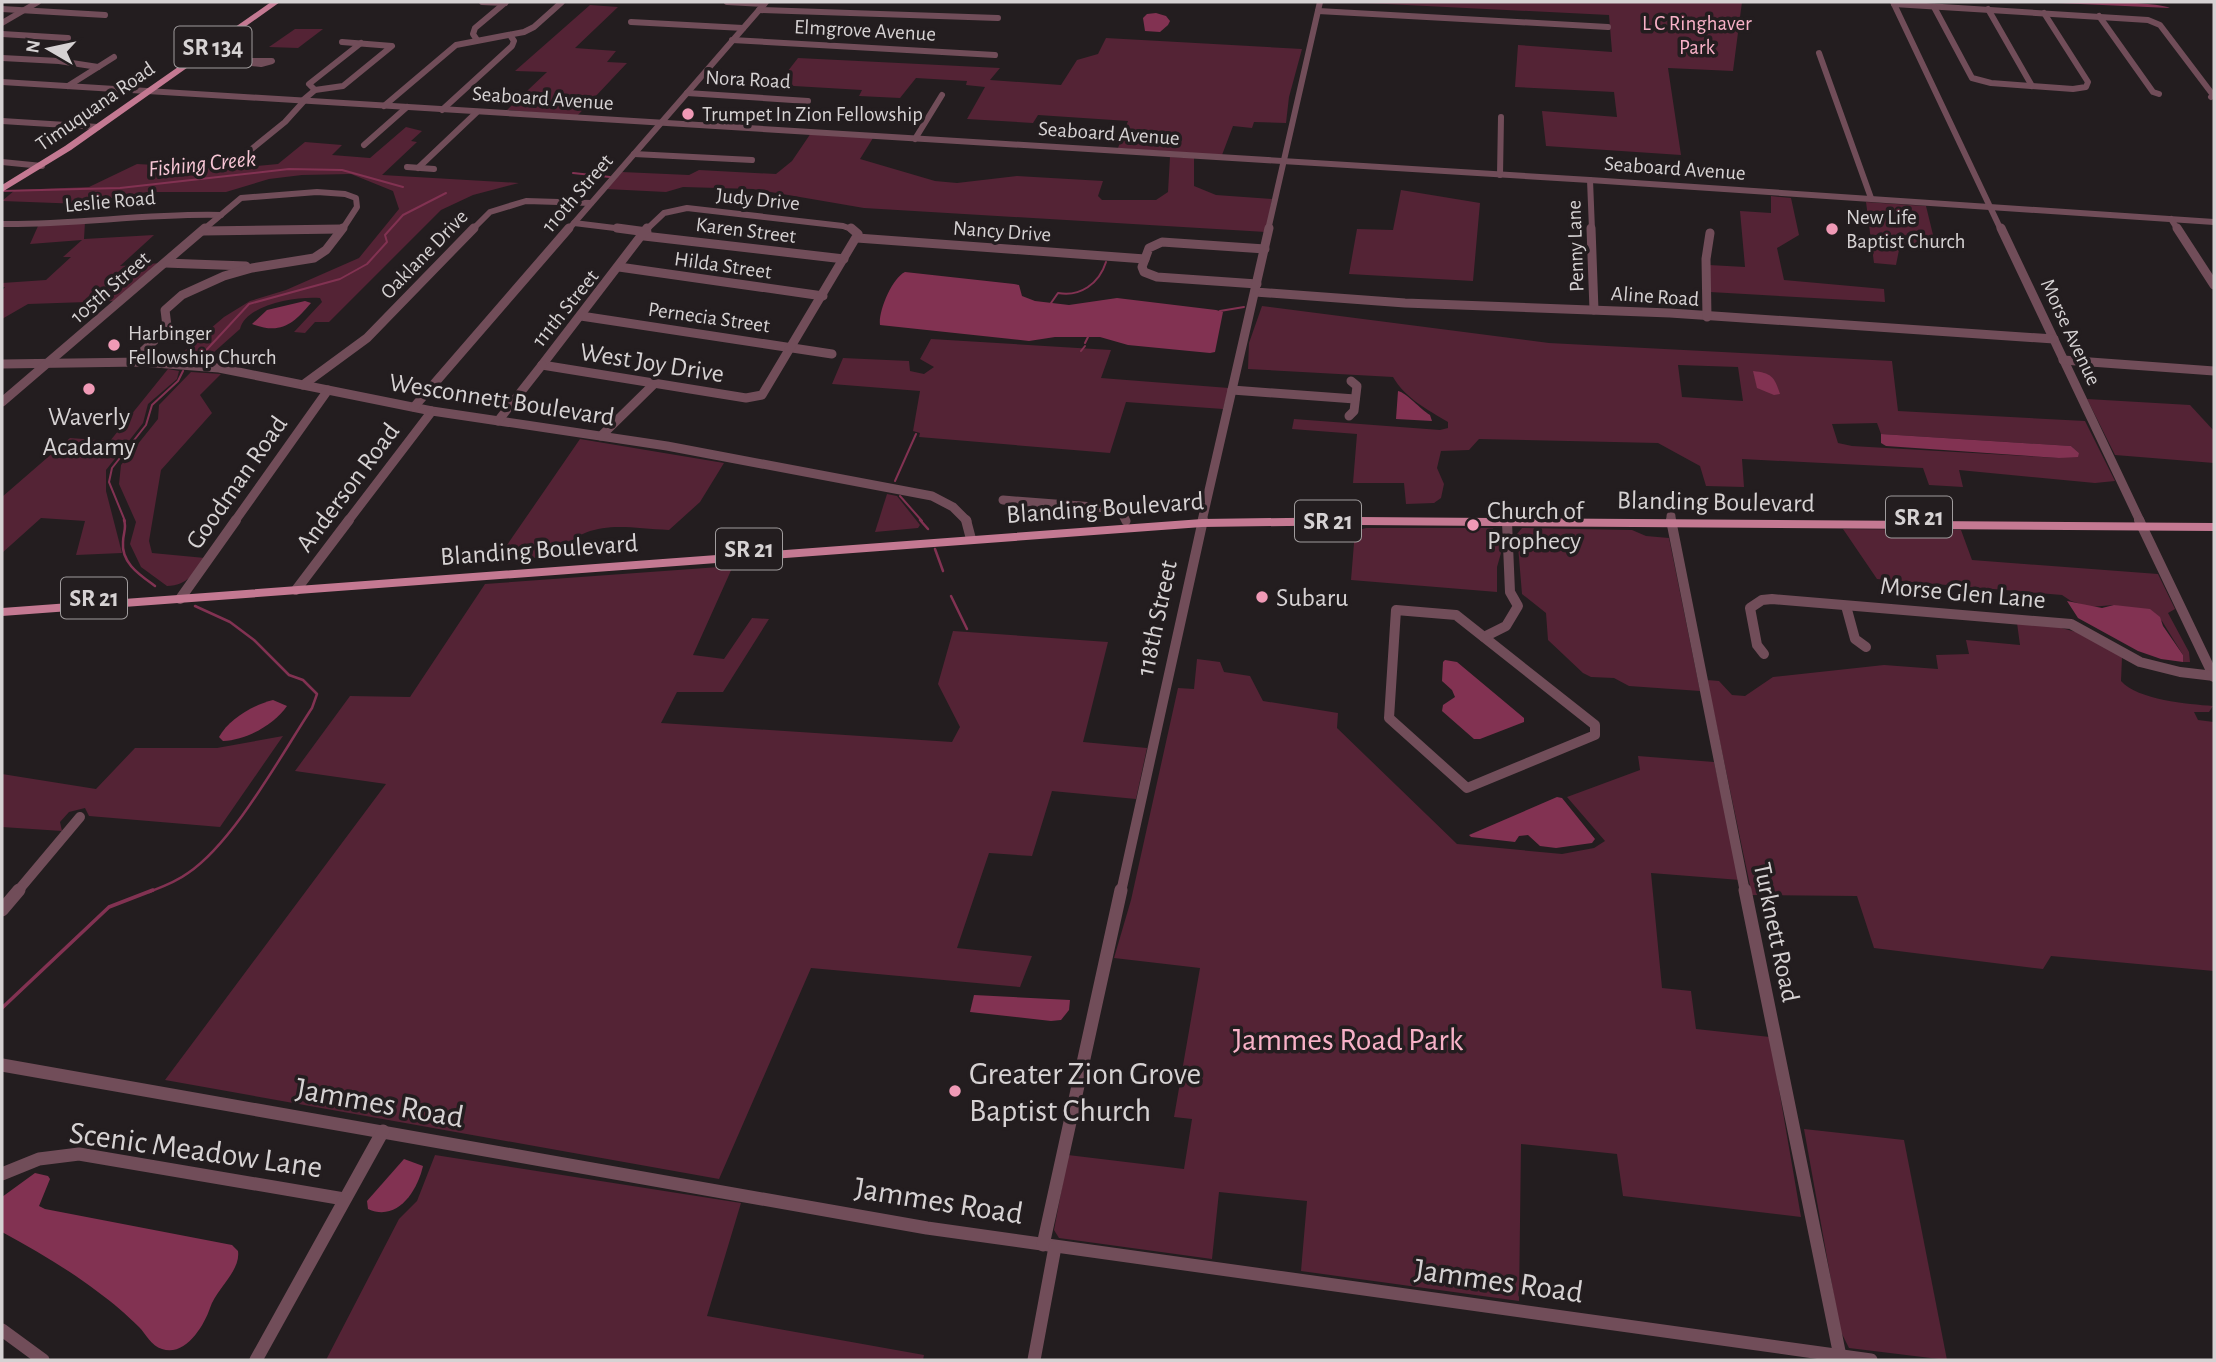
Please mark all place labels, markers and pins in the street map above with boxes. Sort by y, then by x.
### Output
place label: Trumpet In Zion Fellowship [702,104,923,125]
marker: Trumpet In Zion Fellowship [680,106,696,122]
place label: New Life Baptist Church [1846,207,1966,252]
marker: New Life Baptist Church [1824,221,1840,237]
place label: Harbinger Fellowship Church [128,323,277,368]
marker: Harbinger Fellowship Church [106,337,122,353]
marker: Waverly Acadamy [81,381,97,397]
place label: Waverly Acadamy [43,404,135,460]
place label: Church of Prophecy [1487,498,1585,554]
marker: Church of Prophecy [1465,517,1481,533]
place label: Subaru [1276,585,1348,611]
marker: Subaru [1254,589,1270,605]
place label: Greater Zion Grove Baptist Church [969,1058,1201,1127]
marker: Greater Zion Grove Baptist Church [947,1083,963,1099]

